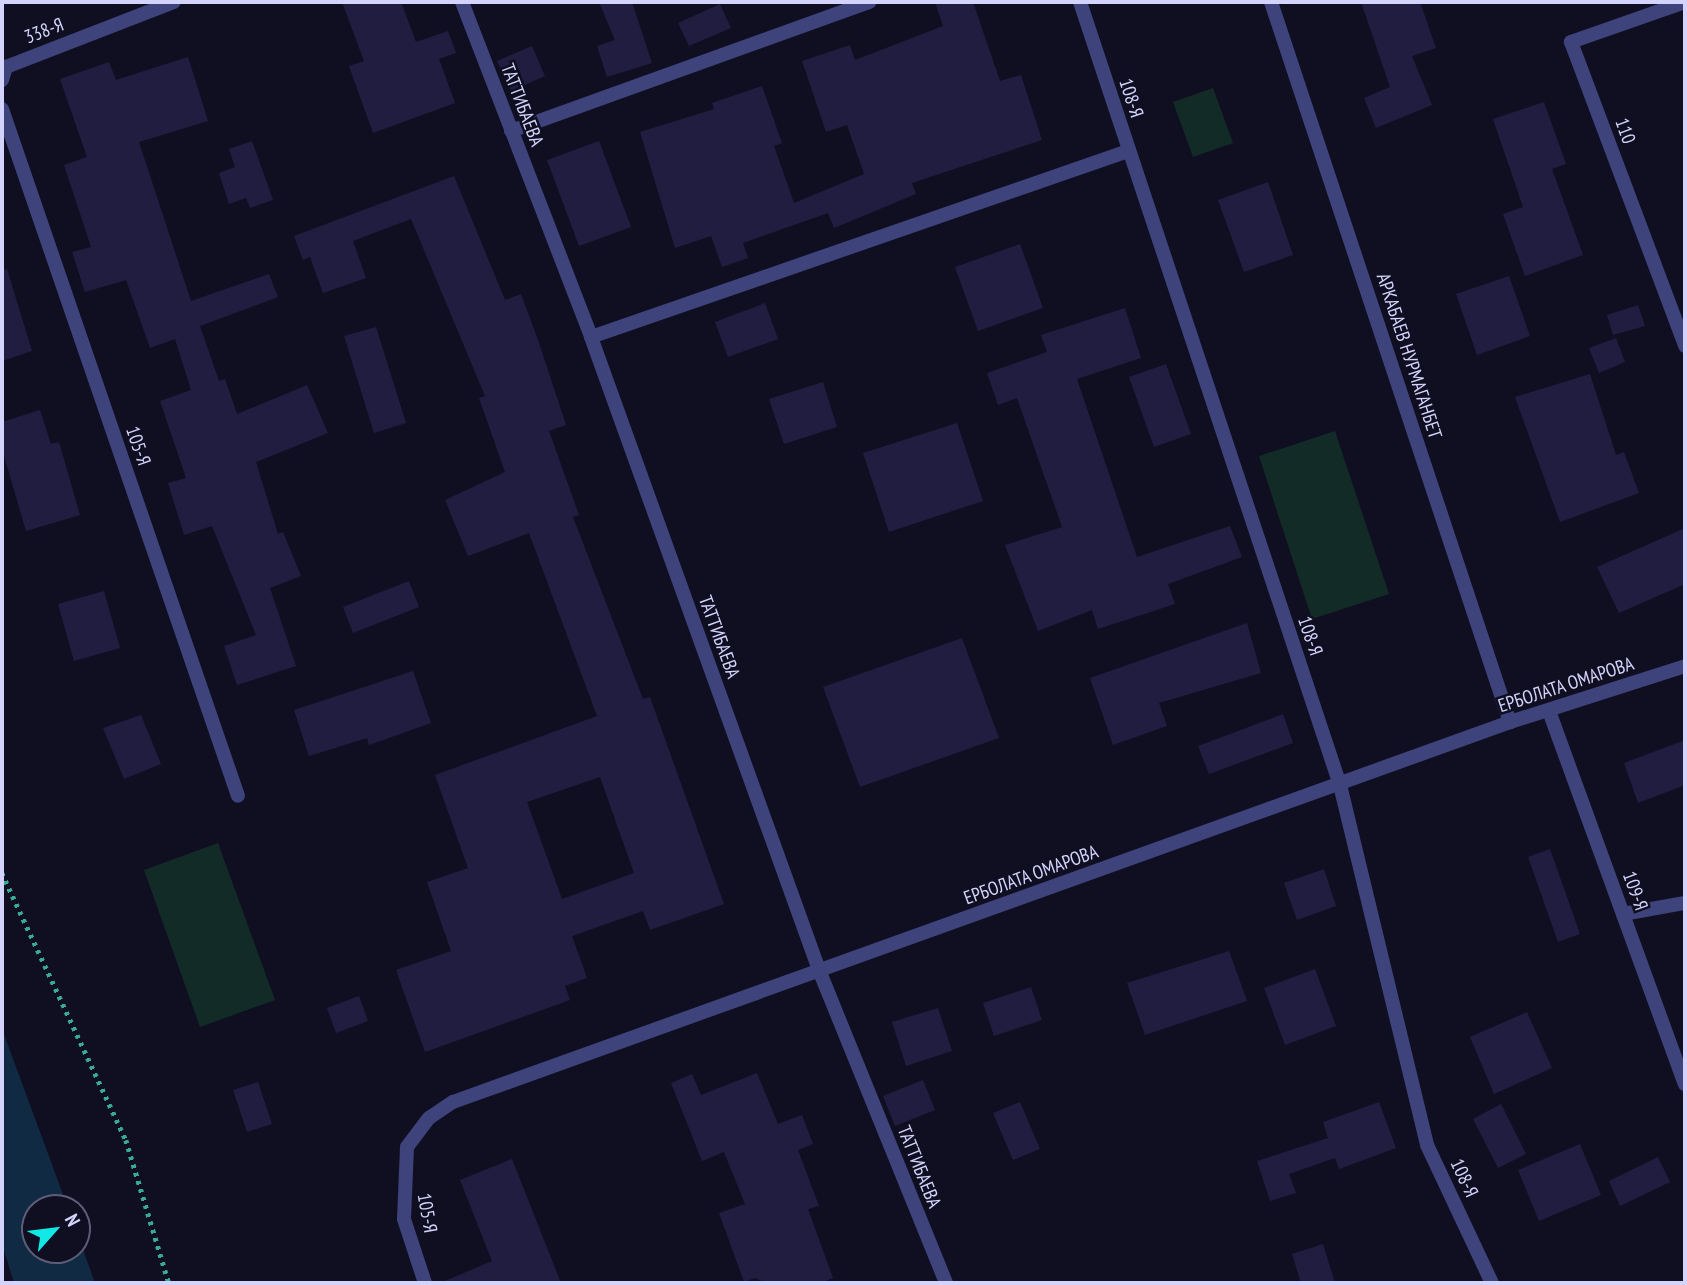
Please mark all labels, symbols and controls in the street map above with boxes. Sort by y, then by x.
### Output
street label: 338-Я [21,13,67,49]
street label: ТАТТИБАЕВА [496,60,548,150]
street label: 108-Я [1114,75,1148,121]
street label: 110 [1610,115,1640,147]
street label: АРКАБАЕВ НУРМАГАНБЕТ [1371,270,1447,442]
street label: 105-Я [121,423,155,469]
street label: ТАТТИБАЕВА [693,592,745,682]
street label: 108-Я [1293,613,1327,659]
street label: ЕРБОЛАТА ОМАРОВА [1495,652,1637,718]
street label: ЕРБОЛАТА ОМАРОВА [960,840,1102,910]
street label: 109-Я [1617,868,1653,914]
street label: ТАТТИБАЕВА [892,1123,946,1211]
street label: 108-Я [1445,1155,1483,1201]
street label: 105-Я [412,1191,442,1235]
north arrow [21,1194,91,1264]
text: N [60,1210,86,1230]

